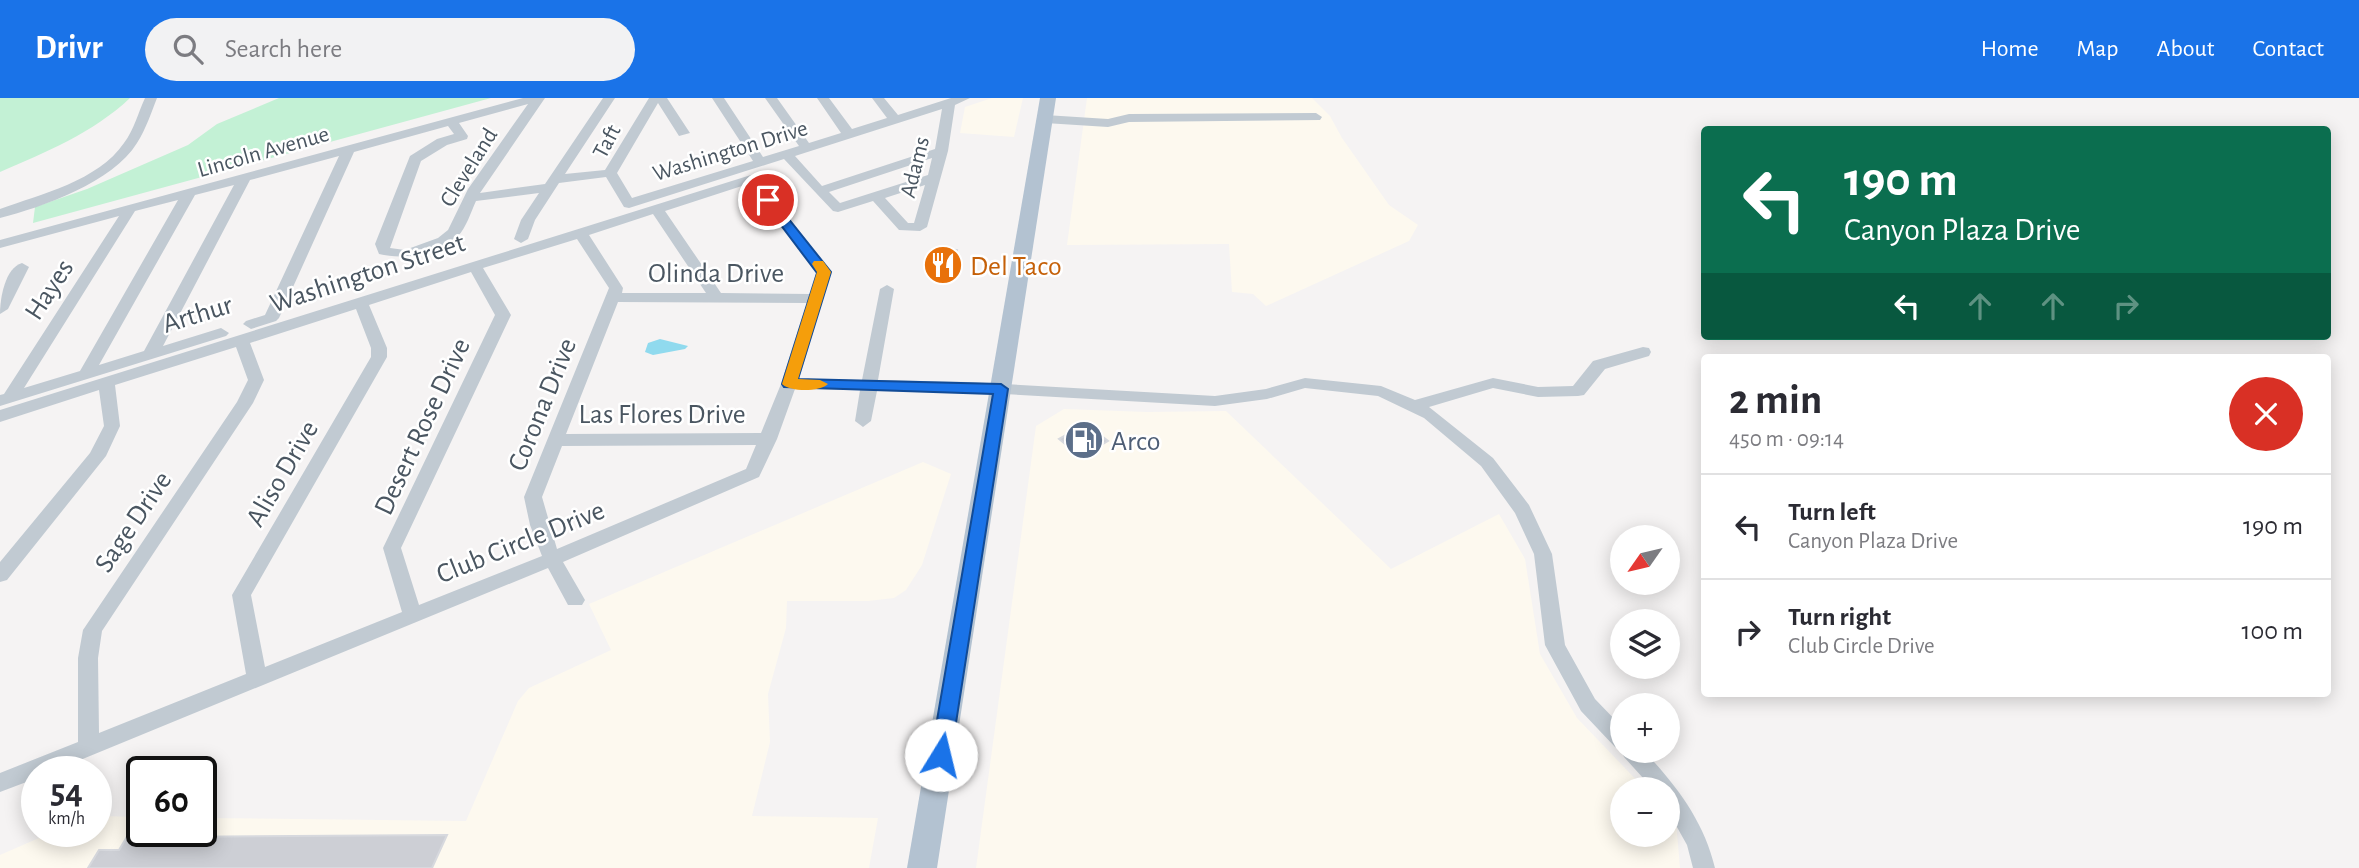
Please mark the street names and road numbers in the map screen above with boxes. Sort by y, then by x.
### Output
street label: Washington Drive [650,117,811,186]
street label: Taft [589,120,626,162]
street label: Lincoln Avenue [195,123,332,182]
street label: Cleveland [436,124,502,211]
street label: Adams [897,134,934,200]
street label: Washington Street [267,229,469,319]
street label: Hayes [20,255,79,325]
street label: Olinda Drive [648,260,784,288]
street label: Arthur [159,291,236,339]
street label: Desert Rose Drive [370,334,476,519]
street label: Corona Drive [504,335,582,475]
street label: Las Flores Drive [578,401,746,429]
street label: Aliso Drive [241,416,324,532]
street label: Sage Drive [90,467,177,578]
street label: Club Circle Drive [433,496,609,589]

